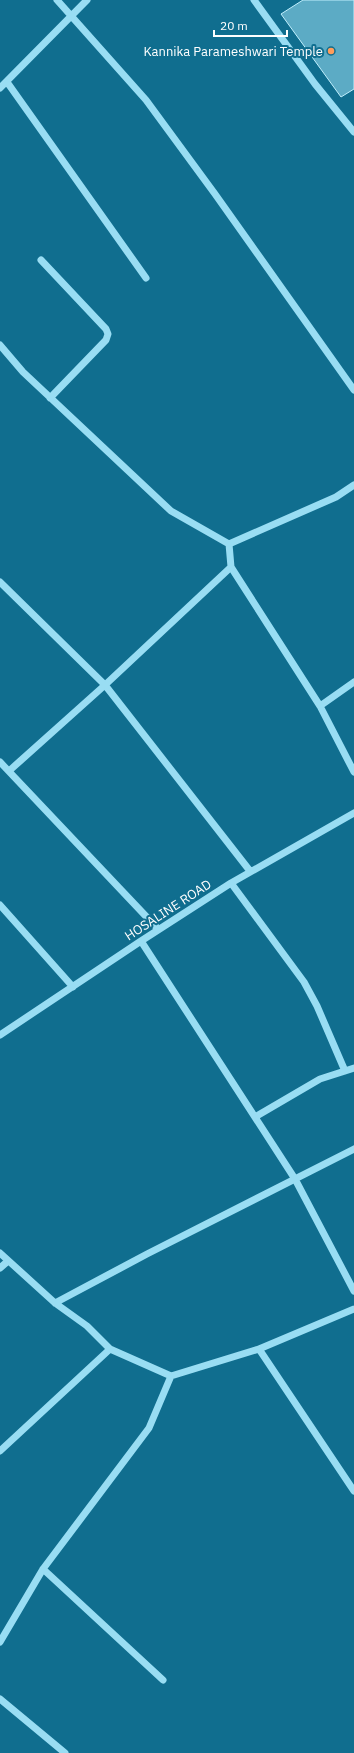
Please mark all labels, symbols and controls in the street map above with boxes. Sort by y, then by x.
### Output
scale bar [214,12,287,38]
text: 20 m [220,18,248,33]
place label: Kannika Parameshwari Temple [144,43,323,60]
marker: Kannika Parameshwari Temple [326,46,336,56]
street label: HOSALINE ROAD [121,876,215,944]

